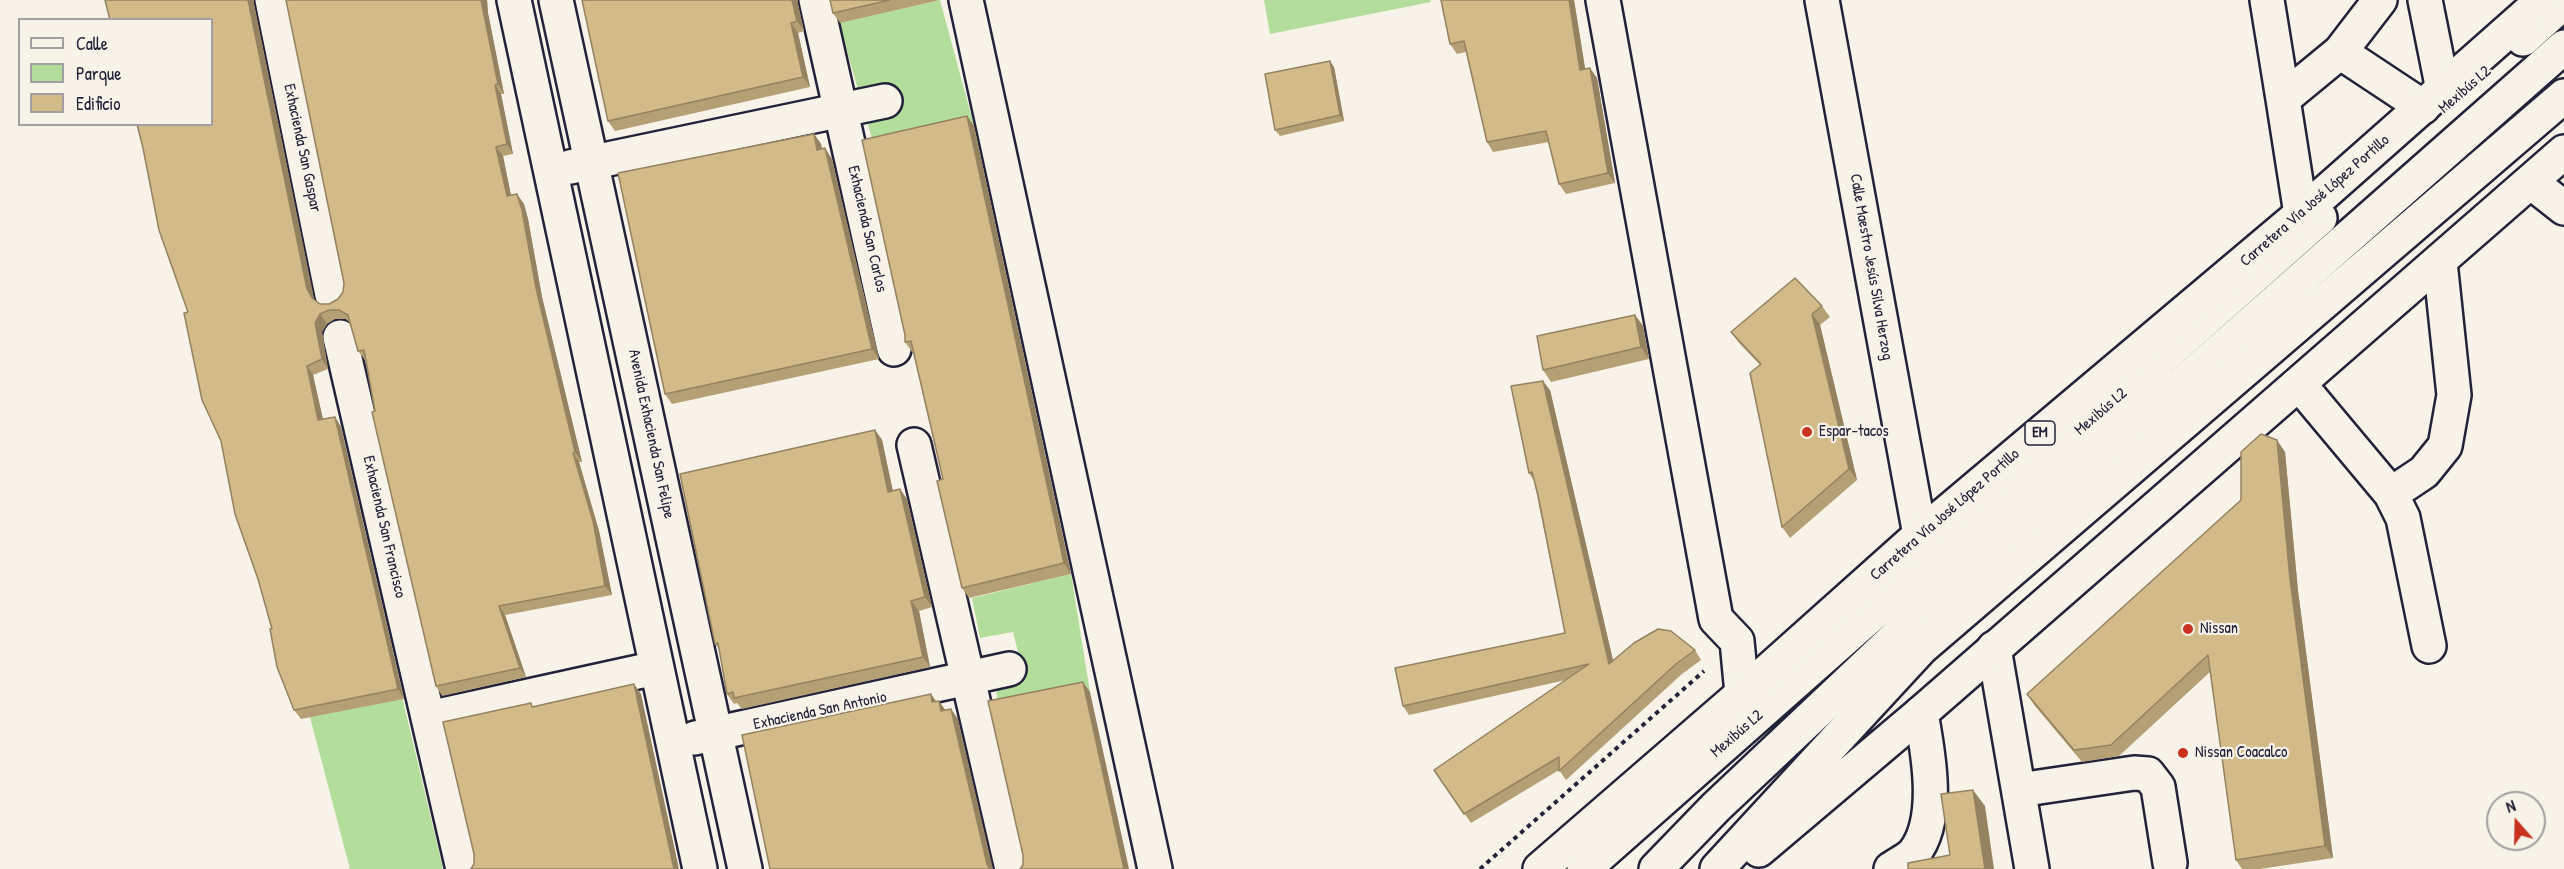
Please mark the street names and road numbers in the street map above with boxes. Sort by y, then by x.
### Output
street label: Mexibús L2 [2435,62,2495,118]
street label: Exhacienda San Gaspar [279,82,325,214]
street label: Carretera Vía José López Portillo [2236,131,2394,271]
street label: Exhacienda San Carlos [843,164,891,294]
street label: Calle Maestro Jesús Silva Herzog [1845,172,1897,362]
street label: Avenida Exhacienda San Felipe [624,348,678,520]
street label: Mexibús L2 [2071,384,2131,440]
road number: EM [2025,421,2055,445]
street label: Carretera Vía José López Portillo [1866,445,2024,585]
street label: Exhacienda San Francisco [358,454,410,600]
street label: Exhacienda San Antonio [752,688,888,734]
street label: Mexibús L2 [1707,706,1767,762]

